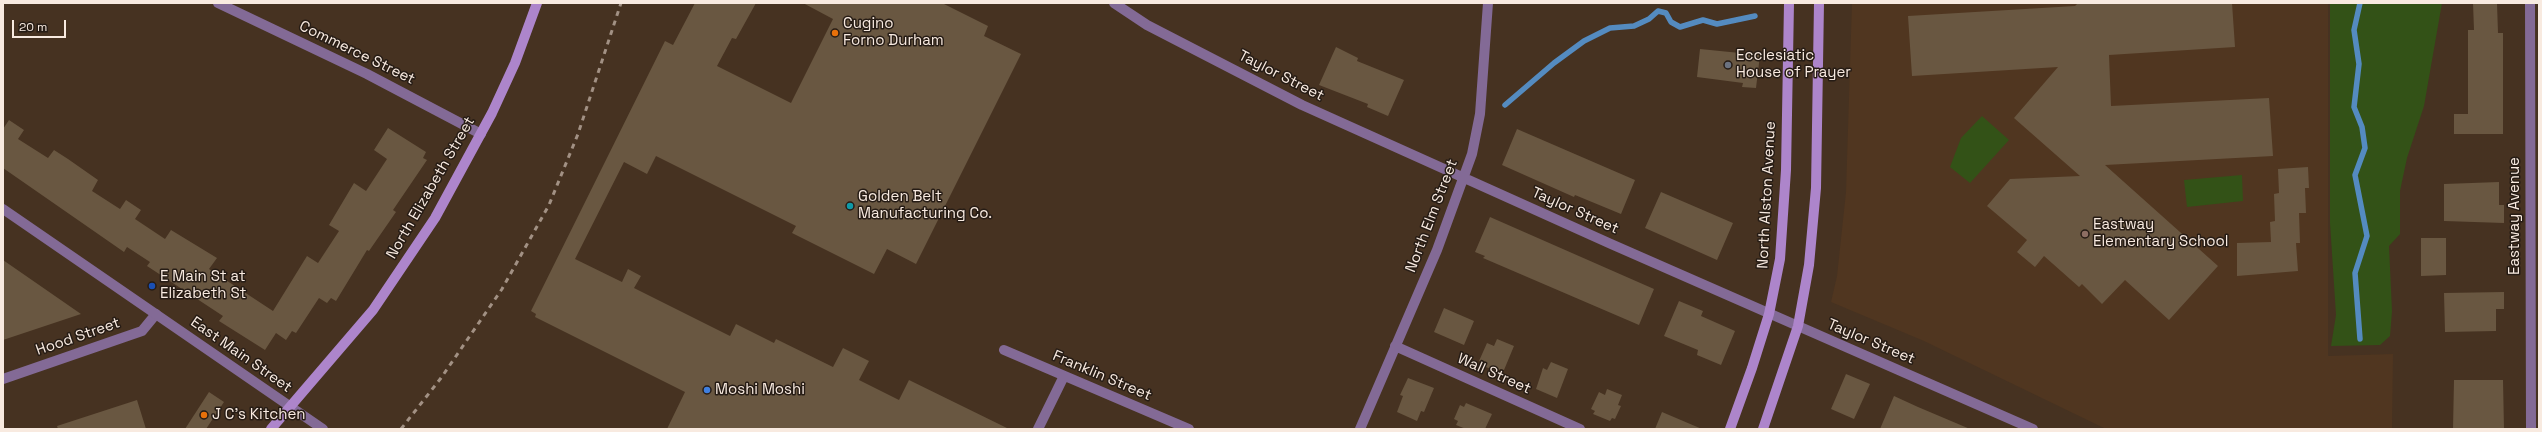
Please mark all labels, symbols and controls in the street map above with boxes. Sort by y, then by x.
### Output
scale bar [14,12,68,38]
place label: Cugino Forno Durham [843,15,944,50]
street label: Commerce Street [296,17,418,89]
text: 20 m [19,19,47,35]
marker: Cugino Forno Durham [830,28,840,38]
street label: Taylor Street [1235,47,1327,105]
place label: Ecclesiatic House of Prayer [1736,47,1851,82]
marker: Ecclesiatic House of Prayer [1723,60,1733,70]
street label: North Elizabeth Street [383,114,479,262]
street label: North Alston Avenue [1754,121,1780,269]
street label: North Elm Street [1402,157,1462,275]
street label: Eastway Avenue [2506,157,2524,275]
street label: Taylor Street [1529,184,1621,238]
place label: Golden Belt Manufacturing Co. [858,188,992,223]
marker: Golden Belt Manufacturing Co. [845,201,855,211]
place label: Eastway Elementary School [2093,216,2229,251]
marker: Eastway Elementary School [2080,229,2090,239]
place label: E Main St at Elizabeth St [160,268,246,303]
marker: E Main St at Elizabeth St [147,281,157,291]
street label: East Main Street [187,313,295,397]
street label: Hood Street [34,314,122,360]
street label: Taylor Street [1824,315,1918,369]
street label: Franklin Street [1050,347,1154,405]
street label: Wall Street [1454,350,1534,398]
place label: Moshi Moshi [715,381,805,399]
marker: Moshi Moshi [702,385,712,395]
place label: J C's Kitchen [212,406,306,424]
marker: J C's Kitchen [199,410,209,420]

